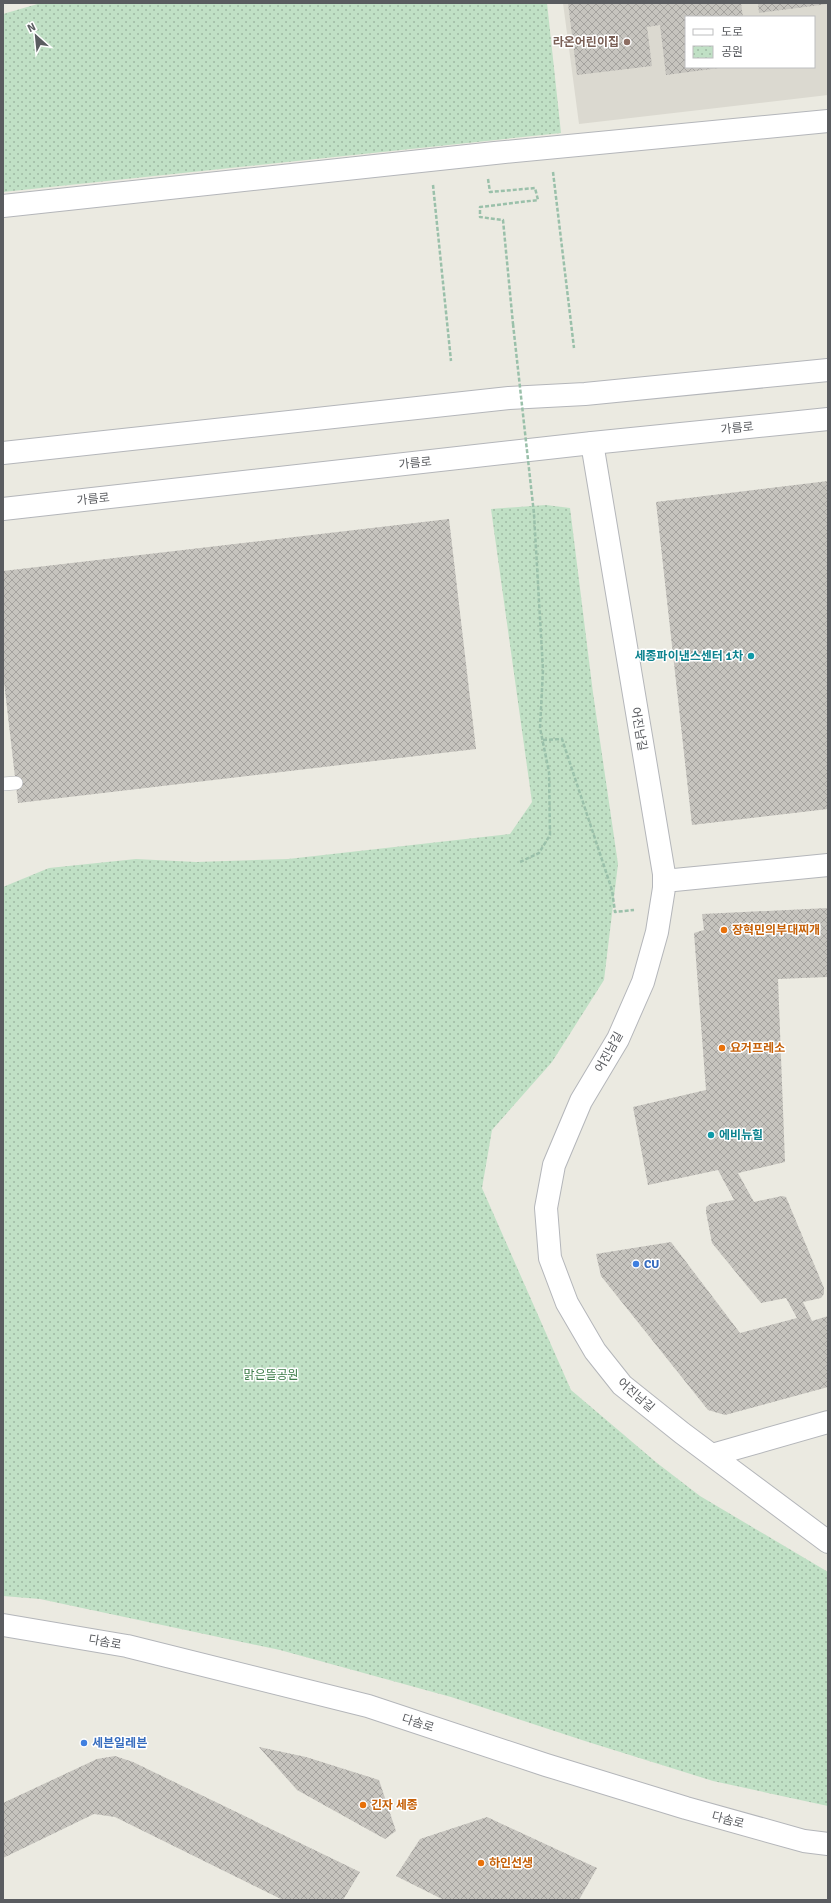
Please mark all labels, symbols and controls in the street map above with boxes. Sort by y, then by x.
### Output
north arrow [16,16,56,56]
legend [685,16,815,68]
text: N [25,20,38,35]
text: 도로 [721,25,743,40]
place label: 라온어린이집 [553,35,619,50]
marker: 라온어린이집 [622,37,632,47]
text: 공원 [721,45,743,60]
street label: 가름로 [720,419,754,438]
street label: 가름로 [398,454,432,473]
street label: 가름로 [76,490,110,509]
place label: 세종파이낸스센터 1차 [635,649,743,664]
marker: 세종파이낸스센터 1차 [746,651,756,661]
street label: 어진남길 [627,706,650,752]
place label: 장혁민의부대찌개 [732,923,820,938]
marker: 장혁민의부대찌개 [719,925,729,935]
street label: 어진남길 [592,1029,627,1075]
place label: 요거프레소 [730,1041,785,1056]
marker: 요거프레소 [717,1043,727,1053]
place label: 에비뉴힐 [719,1128,763,1143]
marker: 에비뉴힐 [706,1130,716,1140]
place label: CU [644,1257,659,1272]
marker: CU [631,1259,641,1269]
park label: 맑은뜰공원 [243,1368,299,1383]
street label: 어진남길 [614,1375,657,1416]
street label: 다솜로 [87,1632,123,1653]
street label: 다솜로 [400,1711,436,1736]
place label: 세븐일레븐 [92,1736,147,1751]
marker: 세븐일레븐 [79,1738,89,1748]
place label: 긴자 세종 [371,1798,418,1813]
marker: 긴자 세종 [358,1800,368,1810]
street label: 다솜로 [710,1809,746,1832]
place label: 하인선생 [489,1856,533,1871]
marker: 하인선생 [476,1858,486,1868]

